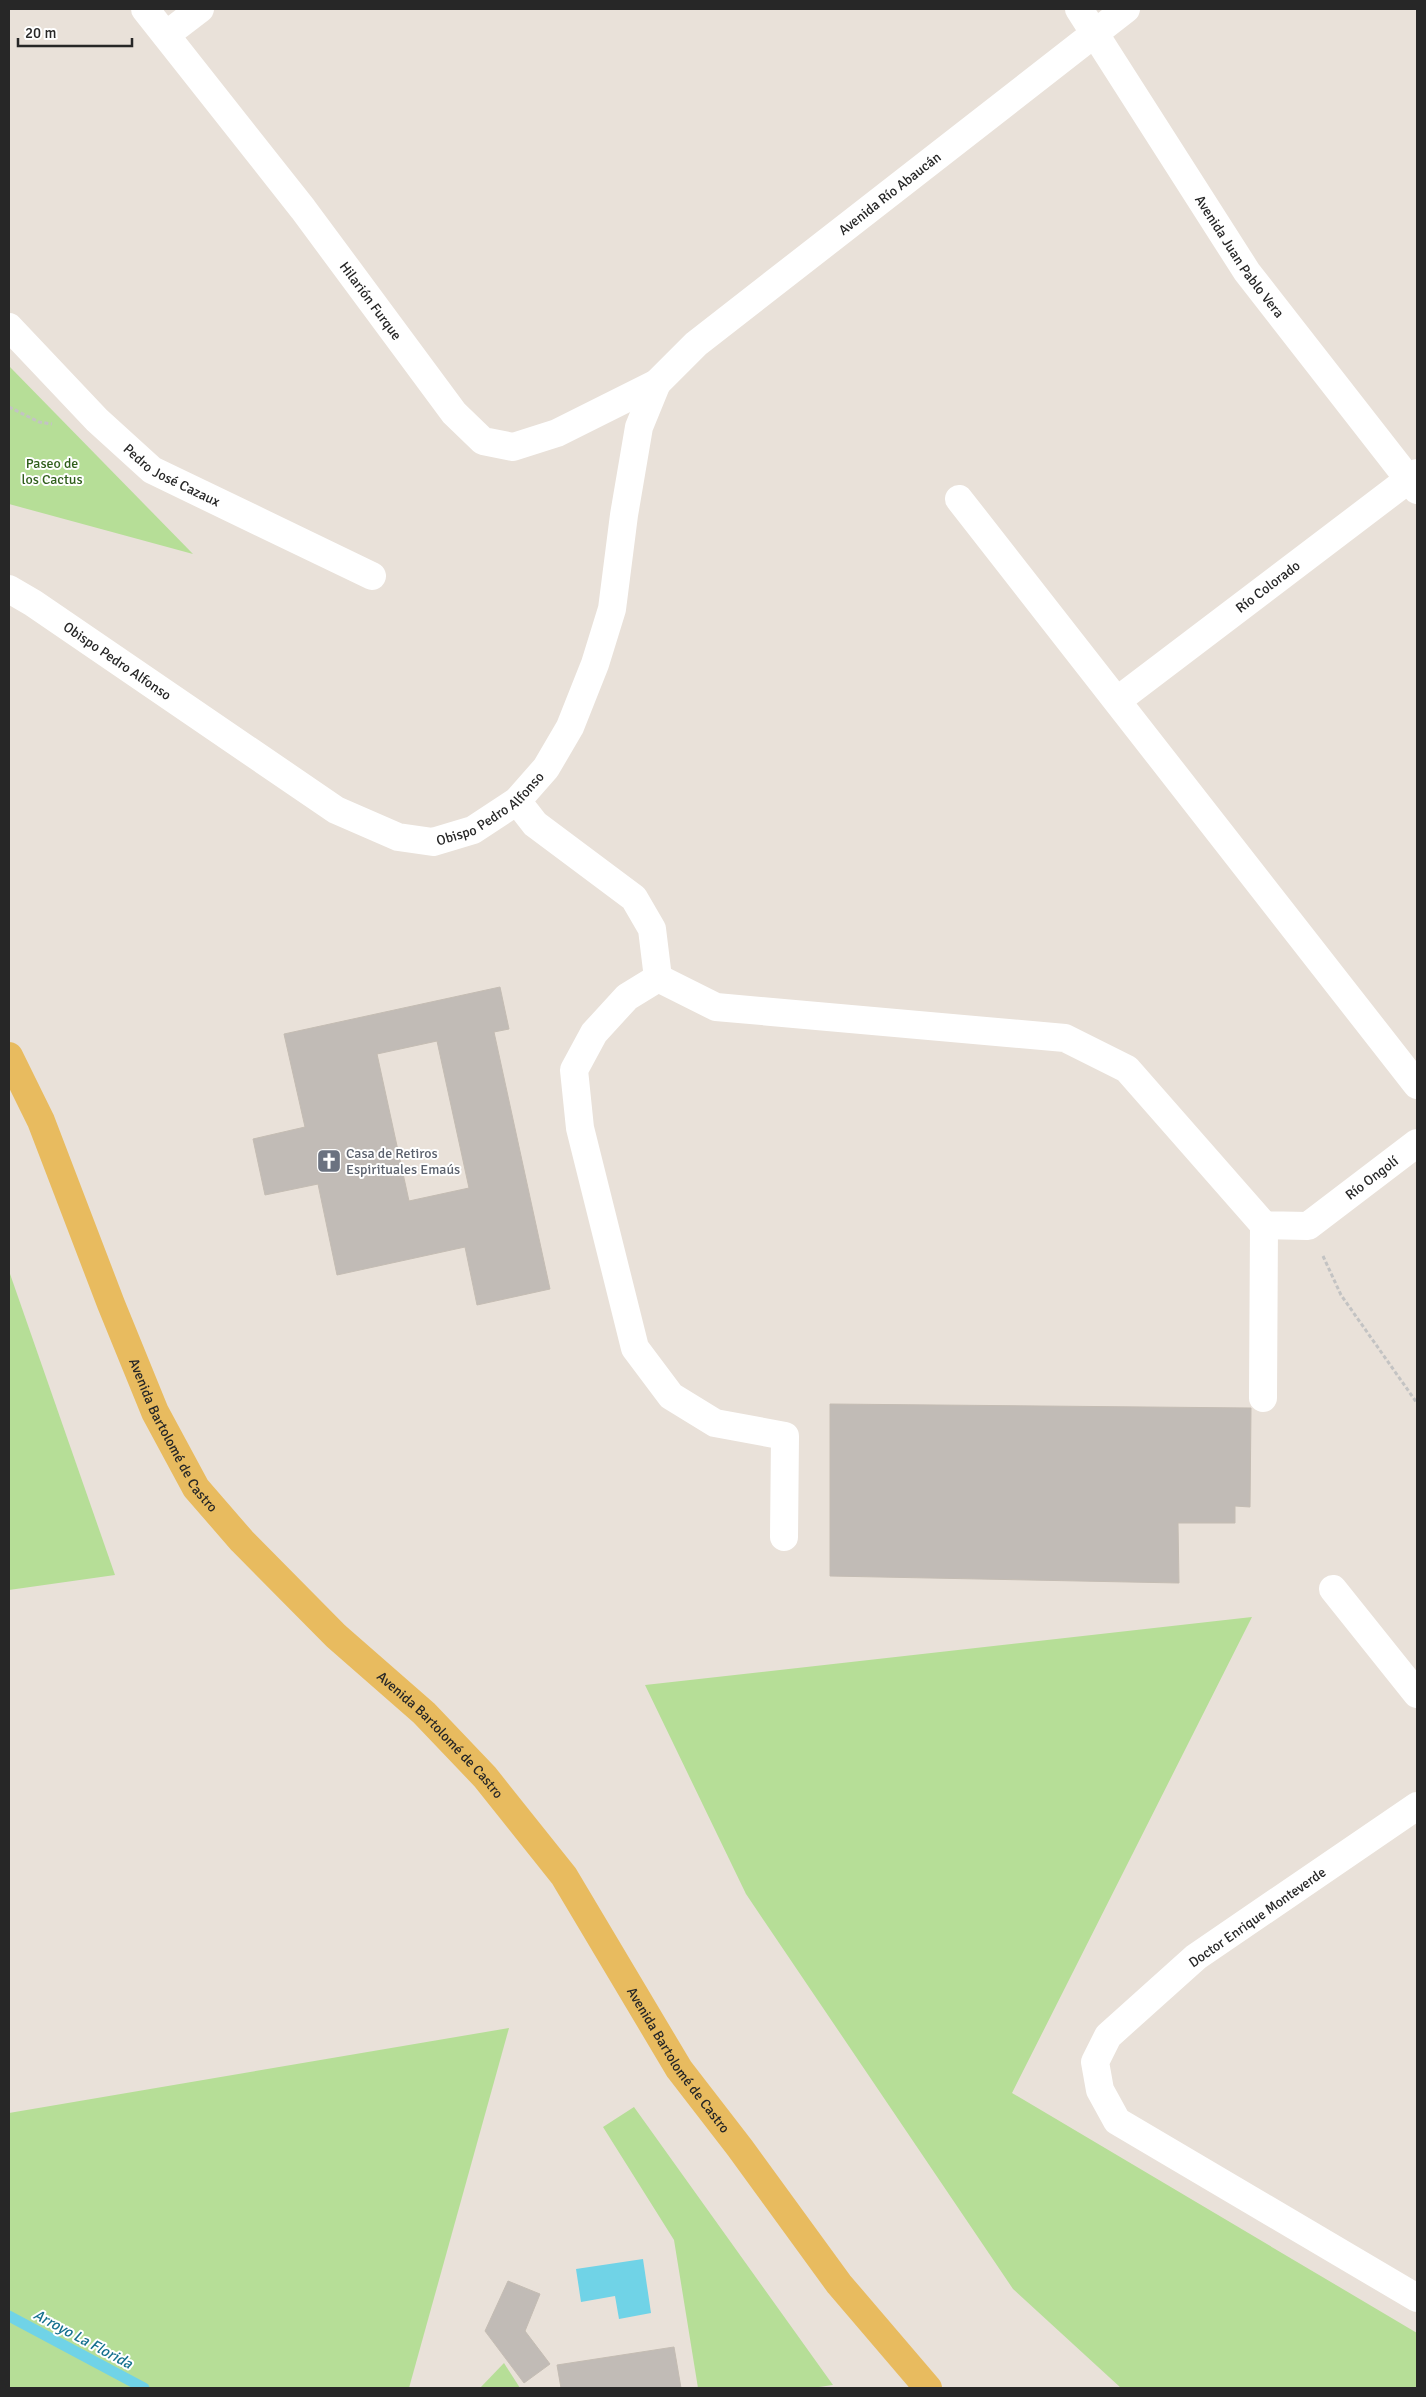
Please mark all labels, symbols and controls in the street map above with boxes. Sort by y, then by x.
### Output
scale bar [18,15,131,47]
text: 20 m [25,24,56,42]
street label: Avenida Río Abaucán [835,148,944,239]
street label: Avenida Juan Pablo Vera [1191,192,1288,321]
street label: Hilarión Furque [336,258,405,344]
street label: Pedro José Cazaux [120,440,223,511]
park label: Paseo de los Cactus [21,455,83,488]
street label: Río Colorado [1233,557,1304,617]
street label: Obispo Pedro Alfonso [60,618,174,704]
street label: Obispo Pedro Alfonso [434,768,548,850]
place label: Casa de Retiros Espirituales Emaús [346,1145,460,1178]
church icon: Casa de Retiros Espirituales Emaús [316,1148,342,1174]
street label: Río Ongolí [1342,1152,1402,1204]
street label: Avenida Bartolomé de Castro [125,1356,221,1516]
street label: Avenida Bartolomé de Castro [373,1668,507,1802]
street label: Doctor Enrique Monteverde [1185,1864,1329,1971]
street label: Avenida Bartolomé de Castro [623,1984,733,2137]
water label: Arroyo La Florida [31,2305,136,2373]

